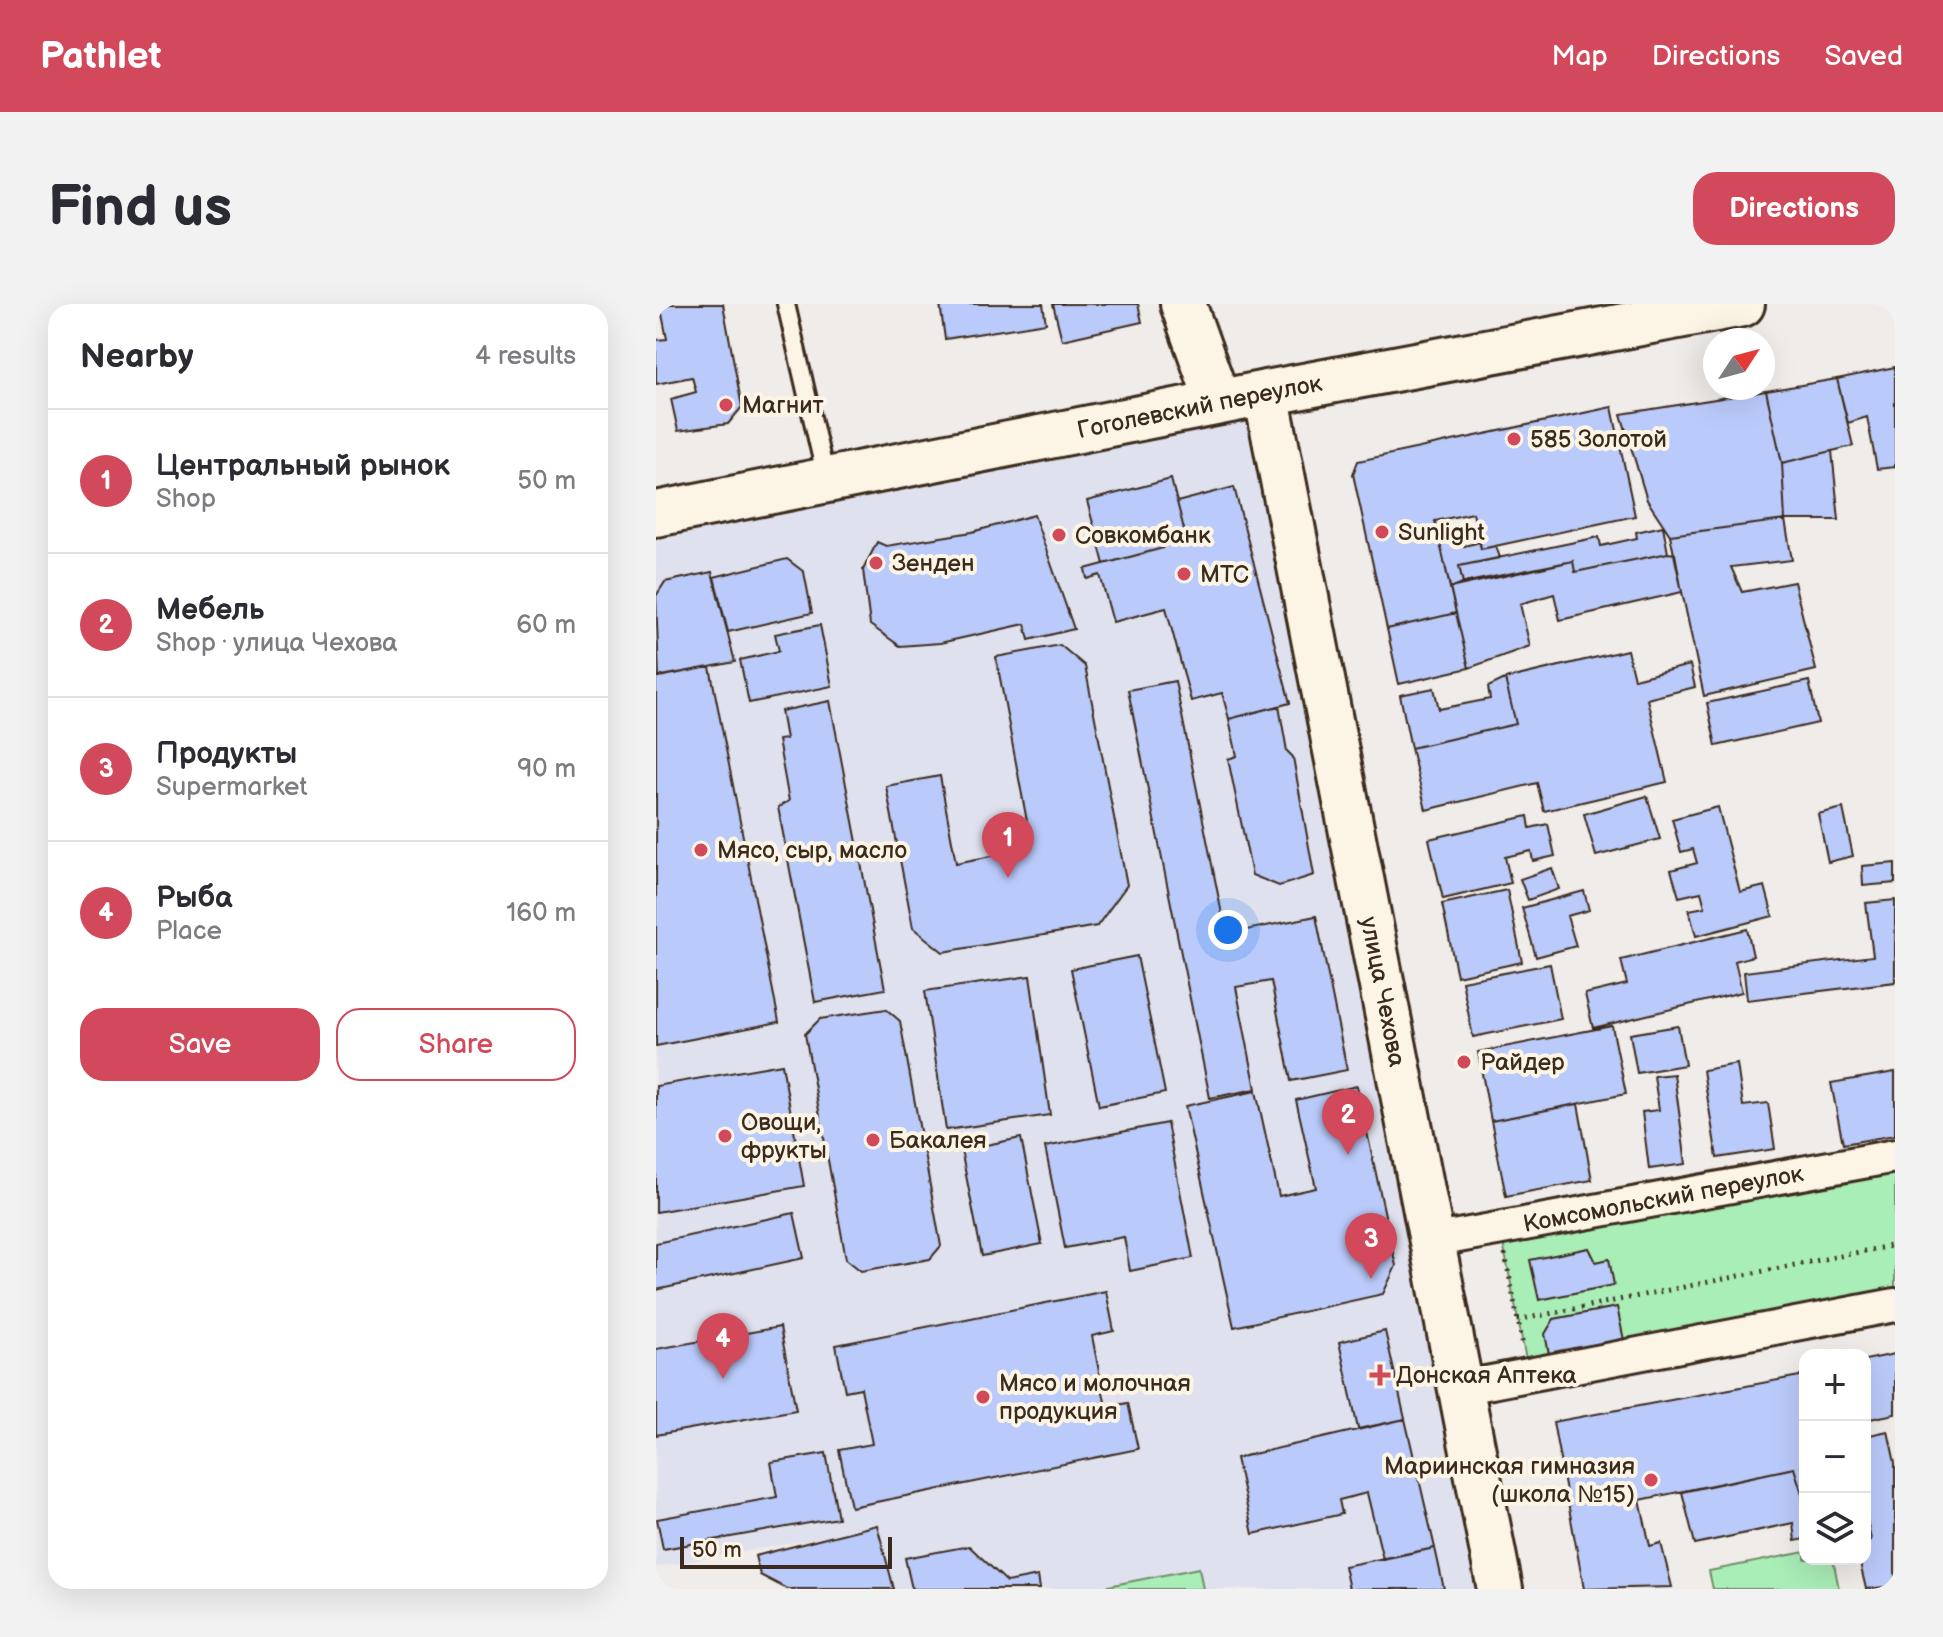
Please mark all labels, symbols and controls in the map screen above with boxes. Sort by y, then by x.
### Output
text: Pathlet [40,34,161,79]
text: Map [1551,40,1608,73]
text: Directions [1652,40,1780,73]
text: Saved [1824,40,1903,73]
button: Directions [1693,172,1895,245]
text: Find us [48,175,232,242]
north arrow [1703,328,1775,400]
text: Nearby [80,336,194,377]
text: 4 results [475,341,576,372]
street label: Гоголевский переулок [1075,368,1324,445]
place label: Магнит [742,391,824,420]
marker: Магнит [717,396,735,414]
place label: 585 Золотой [1530,425,1667,454]
marker: 585 Золотой [1505,430,1523,448]
text: Центральный рынок [156,448,450,484]
text: 1 [101,466,111,497]
text: 50 m [517,466,576,497]
text: Shop [156,484,216,515]
place label: Sunlight [1398,518,1486,547]
place label: Совкомбанк [1075,521,1211,550]
marker: Sunlight [1373,523,1391,541]
marker: Совкомбанк [1050,526,1068,544]
place label: Зенден [892,549,975,578]
marker: Зенден [867,554,885,572]
place label: МТС [1200,560,1249,589]
marker: МТС [1175,565,1193,583]
text: Мебель [156,592,264,628]
text: 2 [98,610,114,641]
text: 60 m [516,610,576,641]
text: Shop · улица Чехова [156,628,398,659]
text: Продукты [156,736,297,772]
text: 3 [98,754,114,785]
text: 90 m [517,754,576,785]
text: Supermarket [156,772,307,803]
pin: 1 [982,812,1034,878]
place label: Мясо, сыр, масло [717,836,907,865]
marker: Мясо, сыр, масло [692,841,710,859]
text: Рыба [156,880,233,916]
text: 4 [98,898,114,929]
text: 160 m [506,898,576,929]
your location [1208,910,1248,950]
street label: улица Чехова [1354,914,1412,1069]
text: Place [156,916,222,947]
button: Save [80,1008,320,1081]
button: Share [336,1008,576,1081]
place label: Райдер [1480,1048,1565,1077]
marker: Райдер [1455,1053,1473,1071]
pin: 2 [1322,1089,1374,1155]
place label: Овощи, фрукты [741,1108,827,1165]
place label: Бакалея [889,1126,987,1155]
marker: Овощи, фрукты [716,1127,734,1145]
marker: Бакалея [864,1131,882,1149]
street label: Комсомольский переулок [1521,1159,1806,1238]
pin: 3 [1345,1213,1397,1279]
pin: 4 [697,1313,749,1379]
map controls [1799,1349,1871,1565]
button: + [1799,1349,1871,1421]
place label: Донская Аптека [1396,1361,1577,1390]
marker: Донская Аптека [1371,1366,1389,1384]
place label: Мясо и молочная продукция [999,1369,1191,1426]
marker: Мясо и молочная продукция [974,1388,992,1406]
button: − [1799,1421,1871,1493]
place label: Мариинская гимназия (школа №15) [1384,1452,1635,1509]
marker: Мариинская гимназия (школа №15) [1642,1471,1660,1489]
button: layers [1799,1493,1871,1565]
scale bar [680,1533,892,1569]
text: 50 m [692,1537,742,1564]

